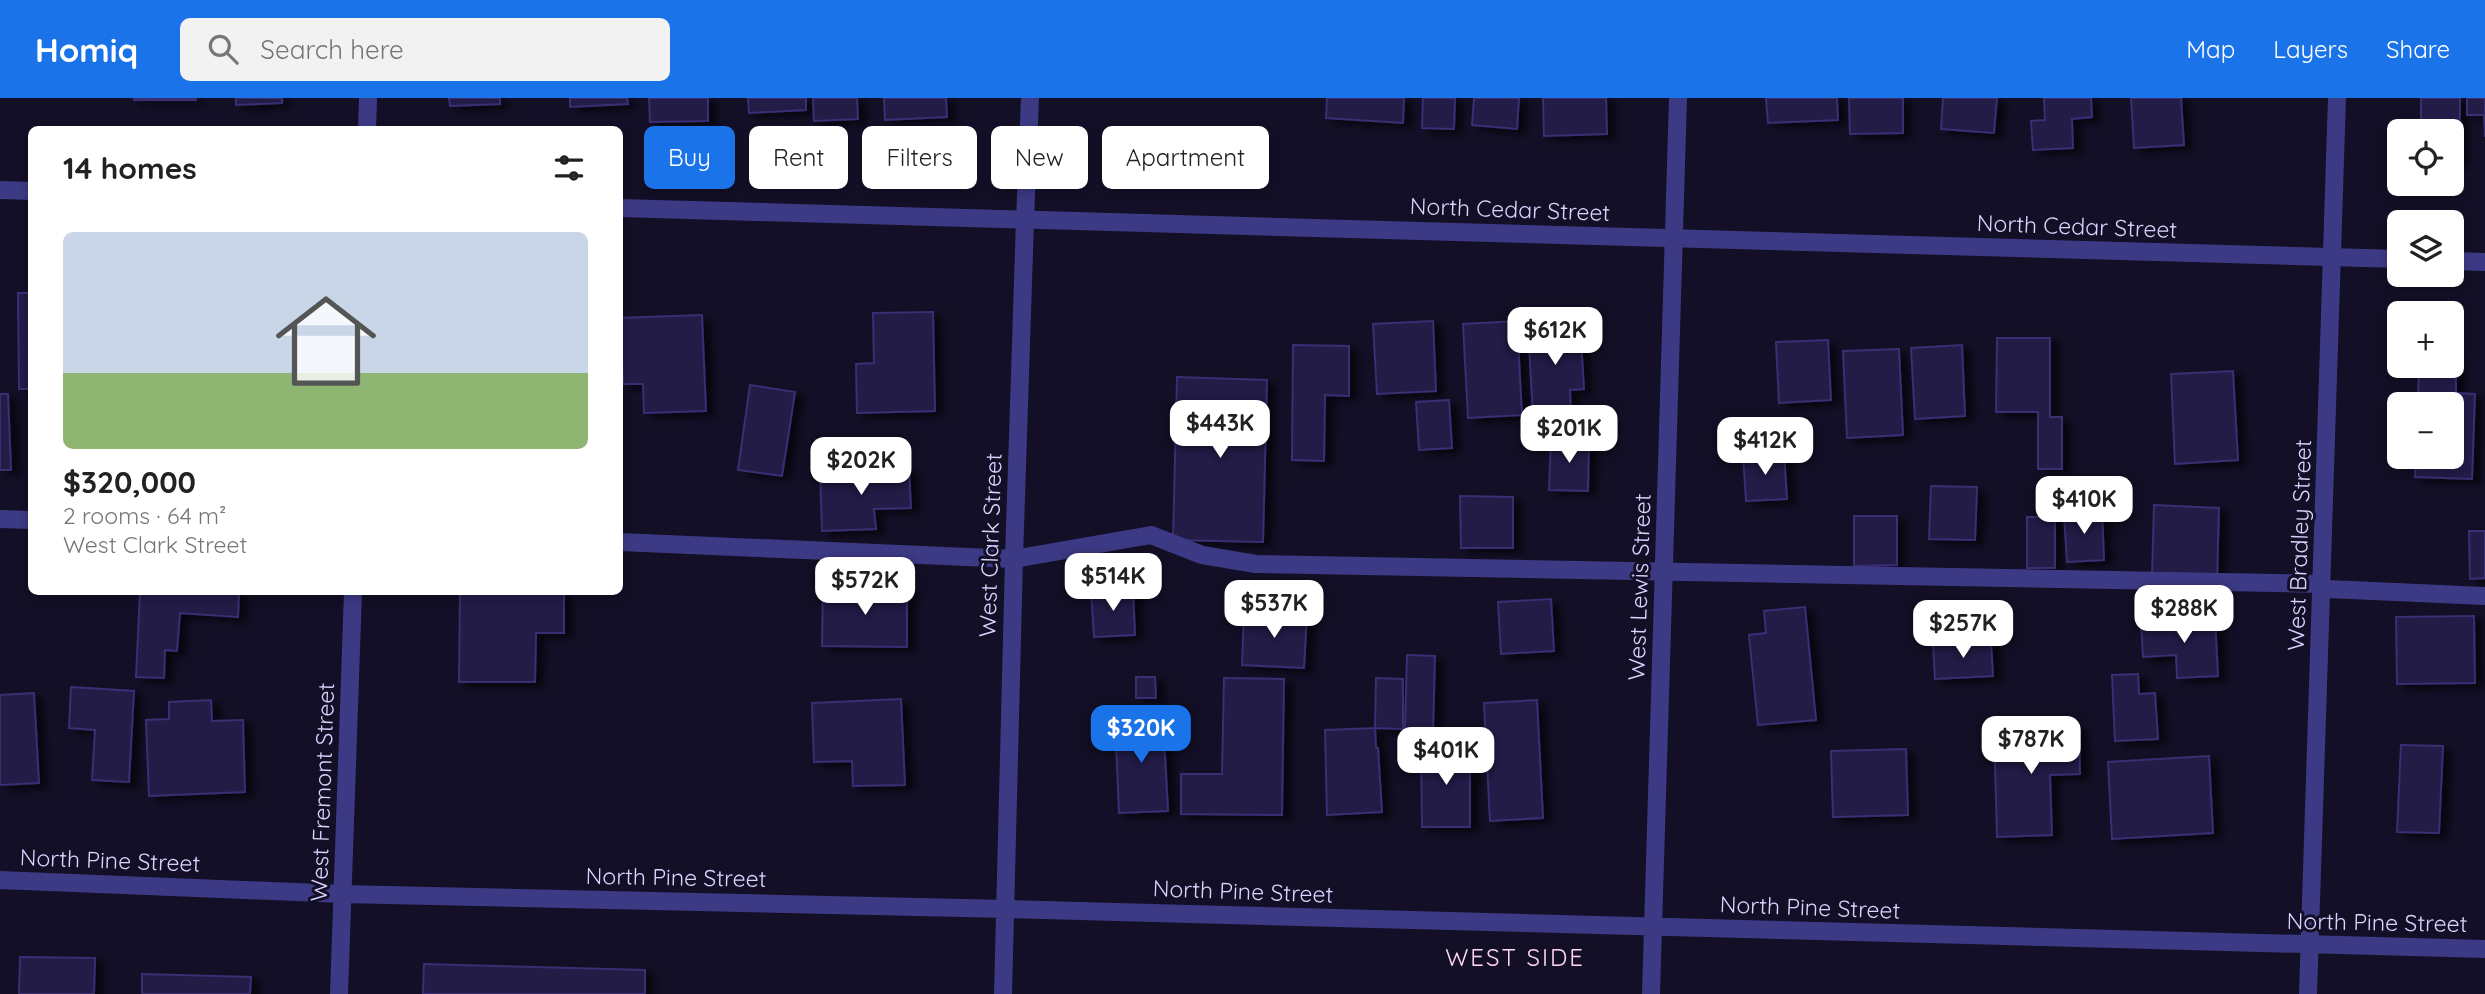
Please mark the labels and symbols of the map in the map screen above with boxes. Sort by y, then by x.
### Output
street label: North Cedar Street [1409,191,1611,227]
street label: North Cedar Street [1976,208,2178,244]
pin: $612K [1506,308,1604,367]
pin: $443K [1171,400,1269,460]
pin: $201K [1520,406,1618,465]
pin: $412K [1716,418,1814,477]
pin: $202K [812,438,910,497]
street label: West Bradley Street [2281,439,2317,651]
street label: West Clark Street [972,452,1008,638]
pin: $410K [2035,476,2133,536]
street label: West Lewis Street [1621,493,1657,681]
pin: $514K [1064,554,1162,613]
pin: $572K [816,558,914,617]
pin: $537K [1225,580,1323,640]
pin: $288K [2135,586,2233,645]
pin: $257K [1914,601,2012,660]
street label: West Fremont Street [304,682,340,902]
pin: $320K [1092,706,1190,765]
pin: $787K [1982,716,2080,776]
pin: $401K [1397,728,1495,787]
street label: North Pine Street [19,842,201,878]
street label: North Pine Street [585,861,767,893]
street label: North Pine Street [1152,873,1334,909]
street label: North Pine Street [1719,889,1901,925]
street label: North Pine Street [2286,906,2468,938]
district label: WEST SIDE [1445,942,1585,972]

